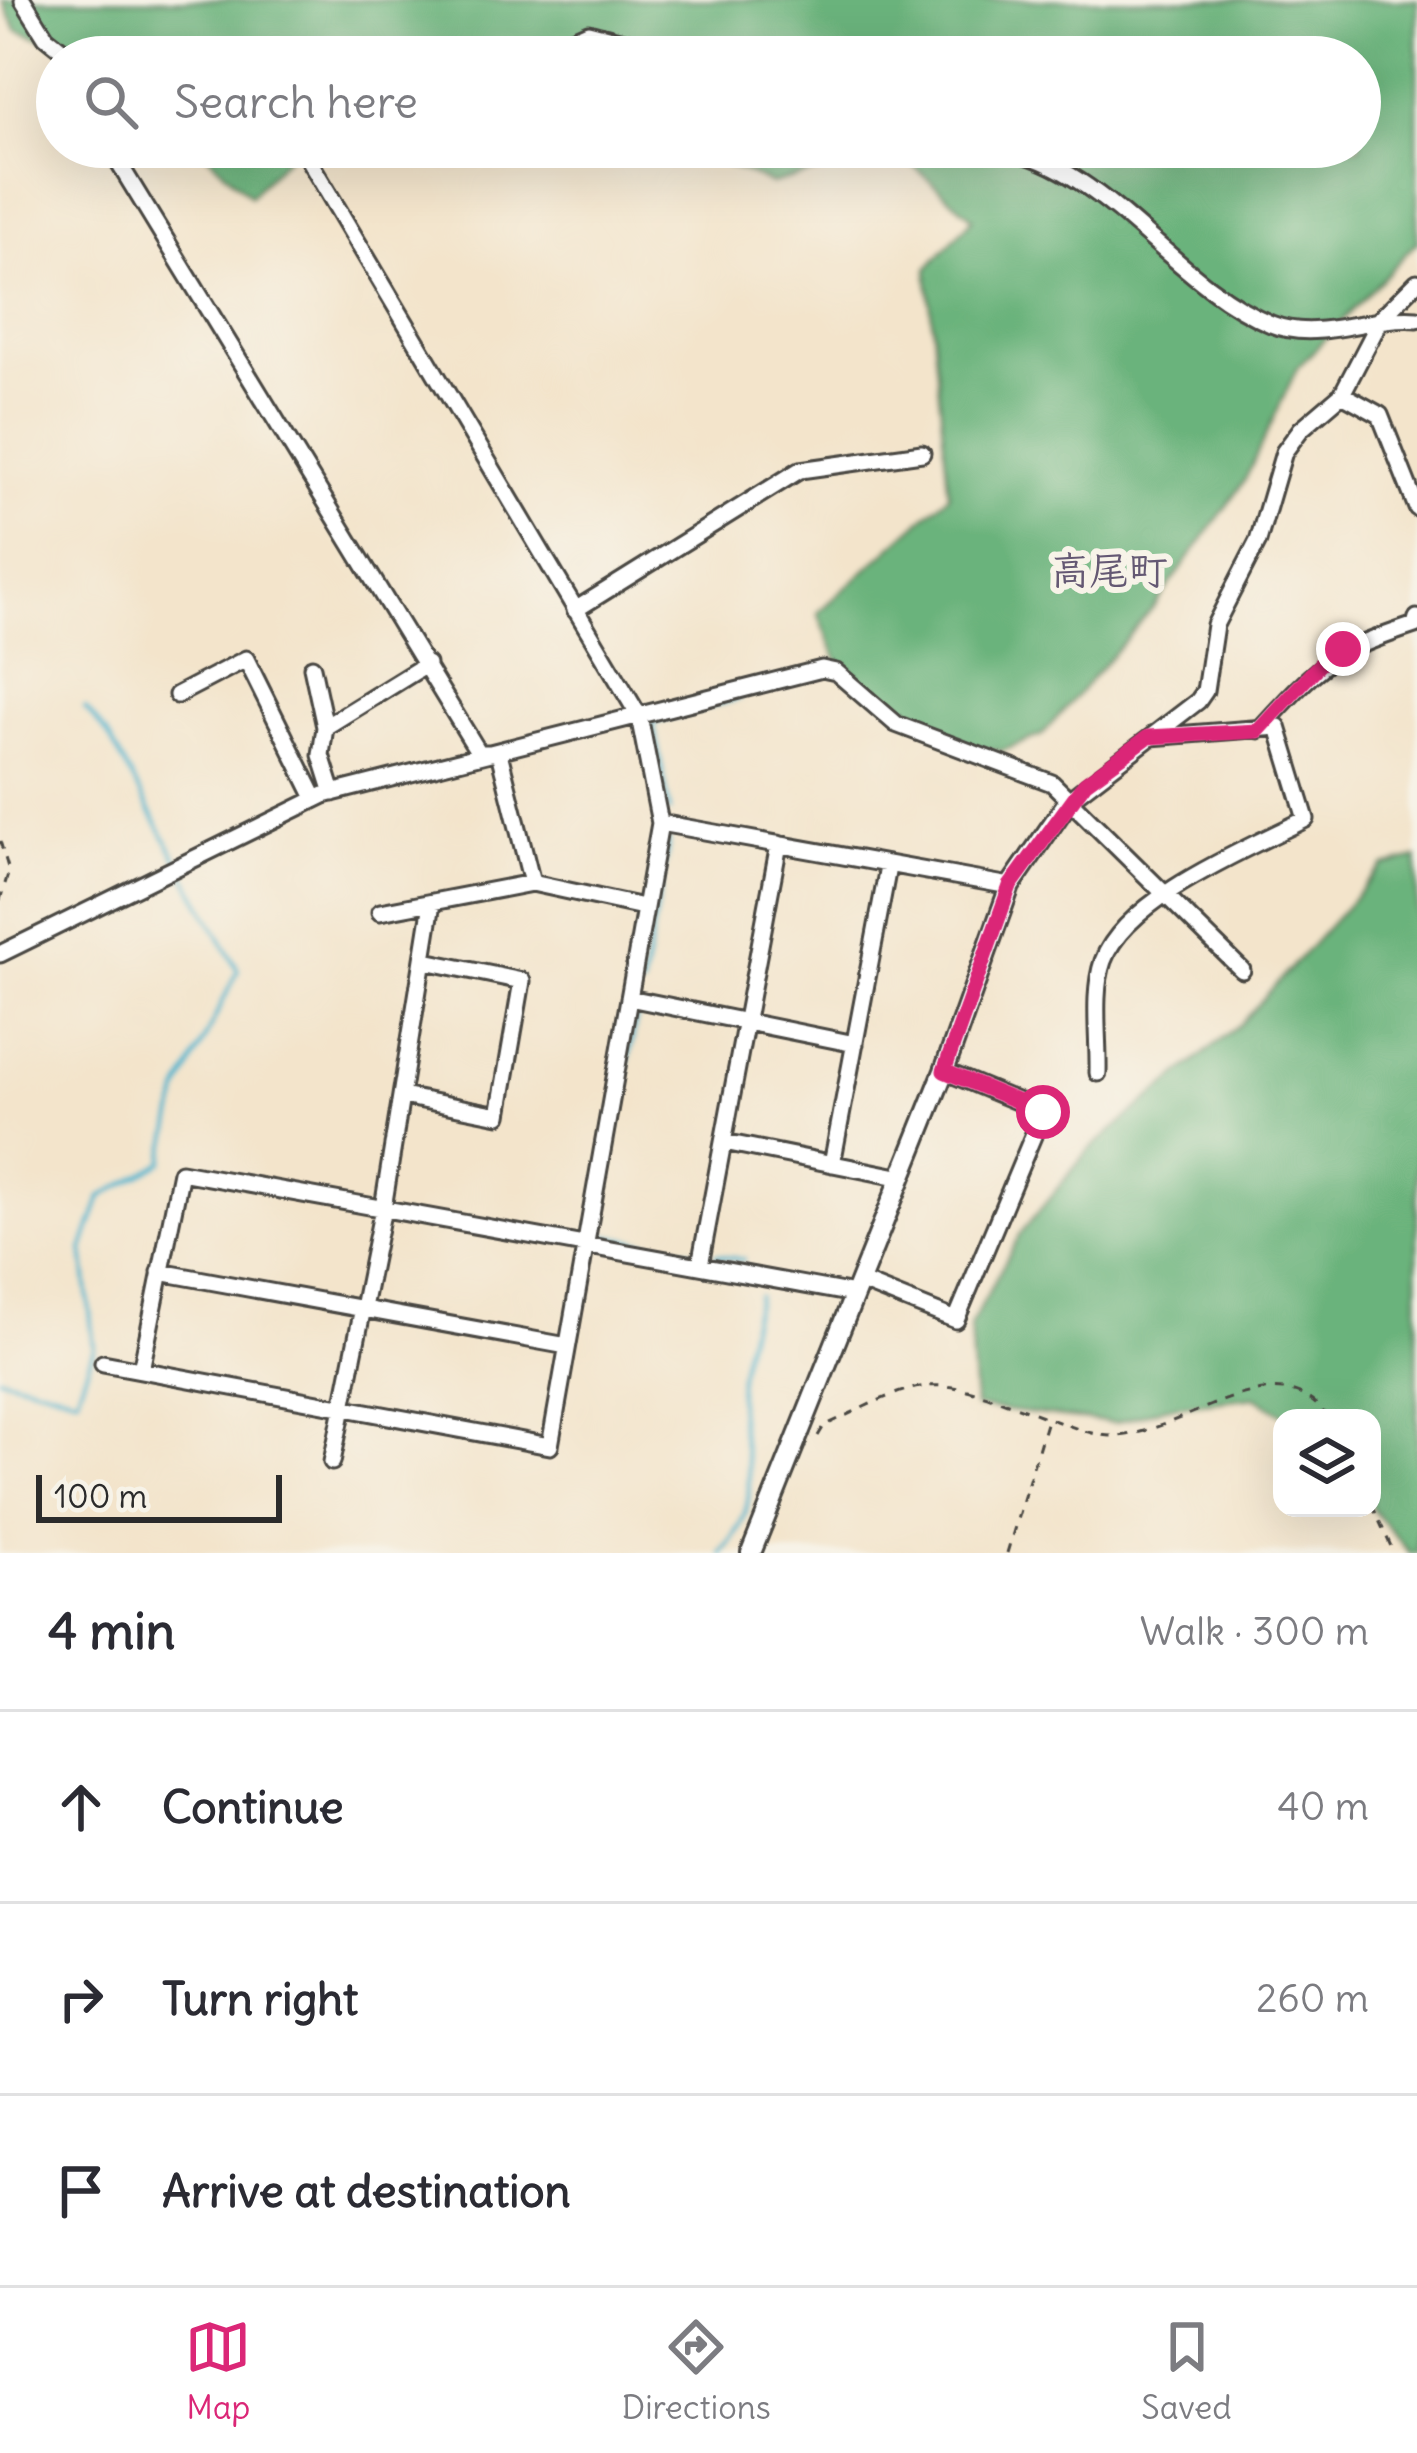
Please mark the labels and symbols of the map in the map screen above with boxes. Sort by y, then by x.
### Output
district label: 高尾町 [1050,546,1168,595]
route end [1316,622,1370,676]
route start [1016,1085,1070,1139]
scale bar [36,1469,282,1522]

